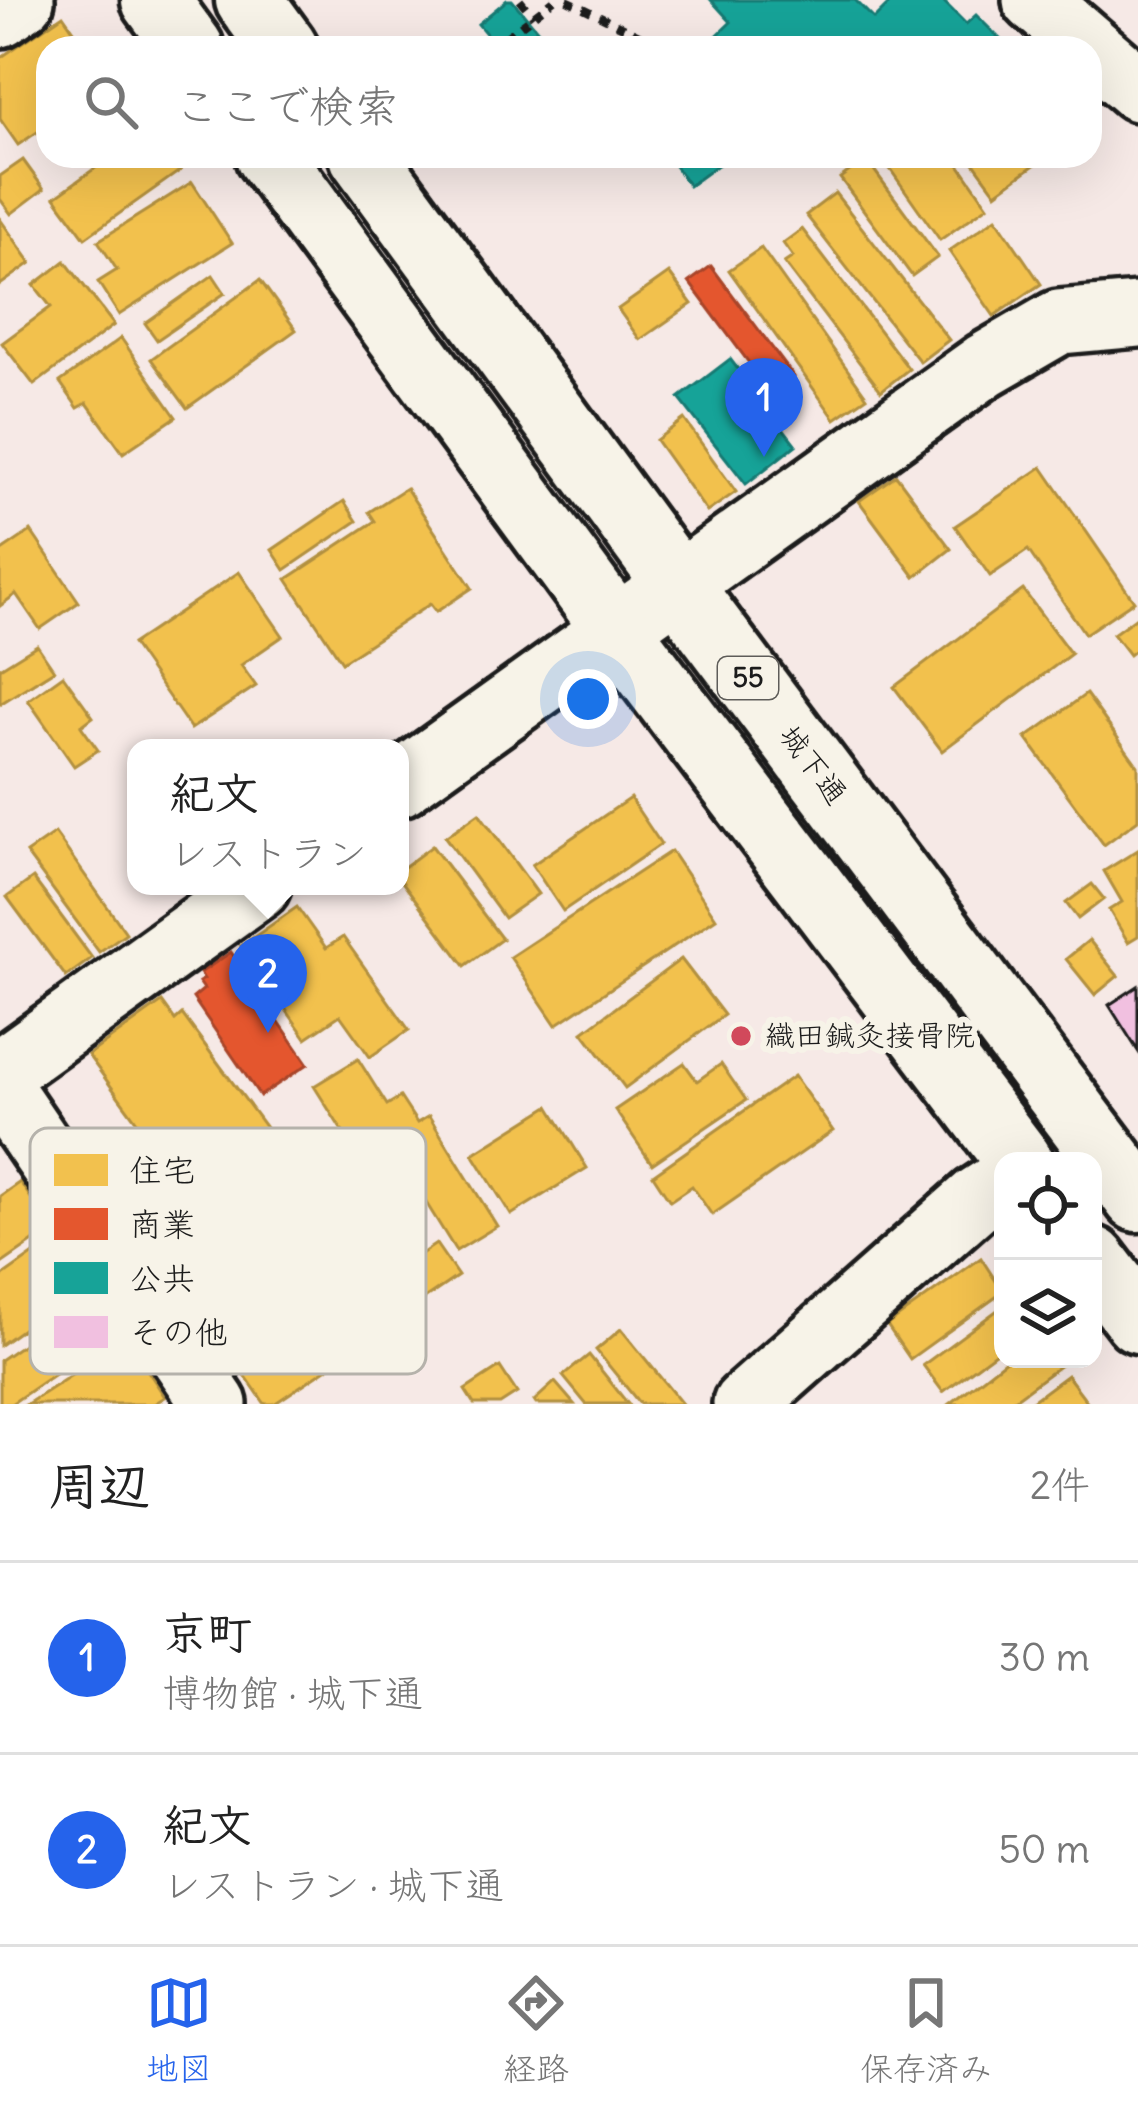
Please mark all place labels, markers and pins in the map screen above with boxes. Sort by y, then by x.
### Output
pin: 1 [725,358,803,457]
pin: 2 [229,934,307,1033]
place label: 織田鍼灸接骨院 [765,1016,975,1054]
marker: 織田鍼灸接骨院 [728,1023,754,1049]

